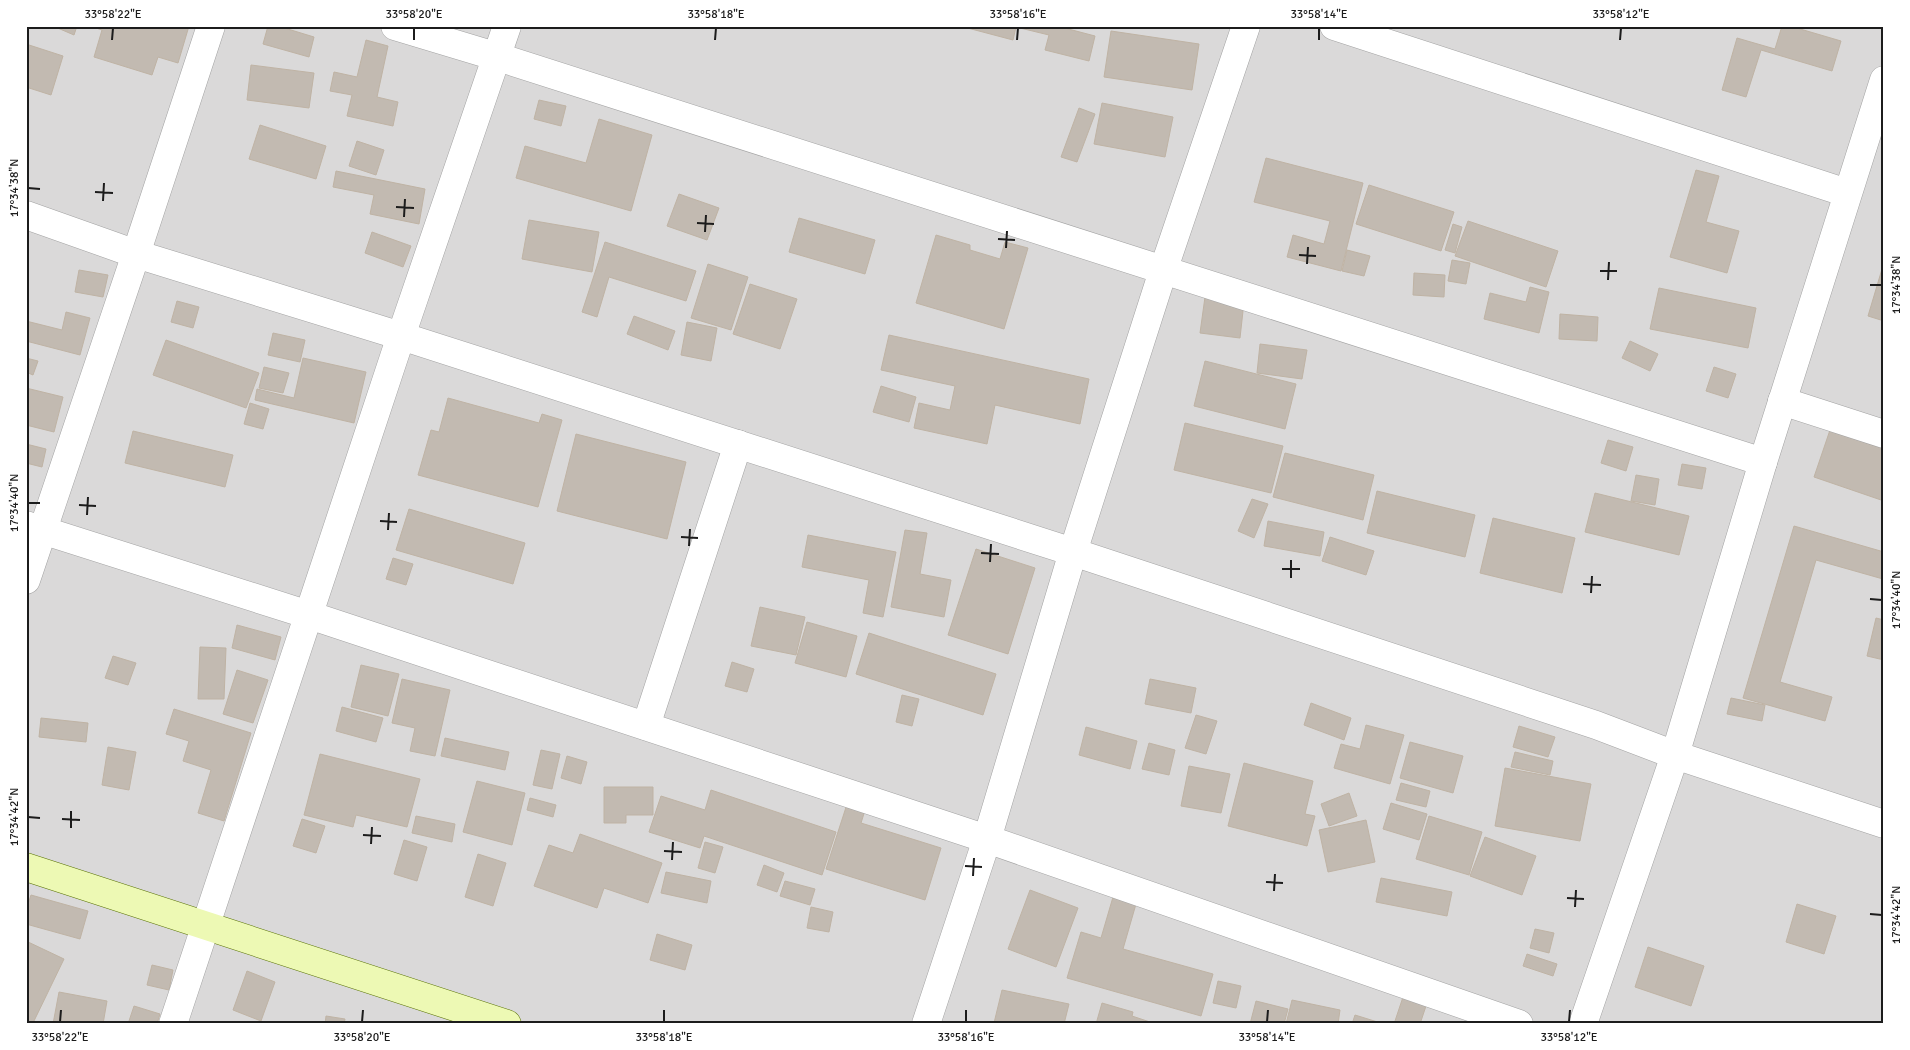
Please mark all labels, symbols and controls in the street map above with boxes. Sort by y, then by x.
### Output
text: 33°58'22"E [84,7,142,22]
text: 33°58'20"E [385,7,443,22]
text: 33°58'18"E [687,7,745,22]
text: 33°58'16"E [989,7,1047,22]
text: 33°58'14"E [1290,7,1348,22]
text: 33°58'12"E [1592,7,1650,22]
text: 17°34'38"N [7,159,22,217]
text: 17°34'38"N [1889,256,1904,314]
text: 17°34'40"N [7,474,22,532]
text: 17°34'40"N [1889,571,1904,629]
text: 17°34'42"N [7,788,22,846]
text: 17°34'42"N [1889,886,1904,944]
text: 33°58'22"E [31,1030,89,1045]
text: 33°58'20"E [333,1030,391,1045]
text: 33°58'18"E [635,1030,693,1045]
text: 33°58'16"E [937,1030,995,1045]
text: 33°58'14"E [1238,1030,1296,1045]
text: 33°58'12"E [1540,1030,1598,1045]

